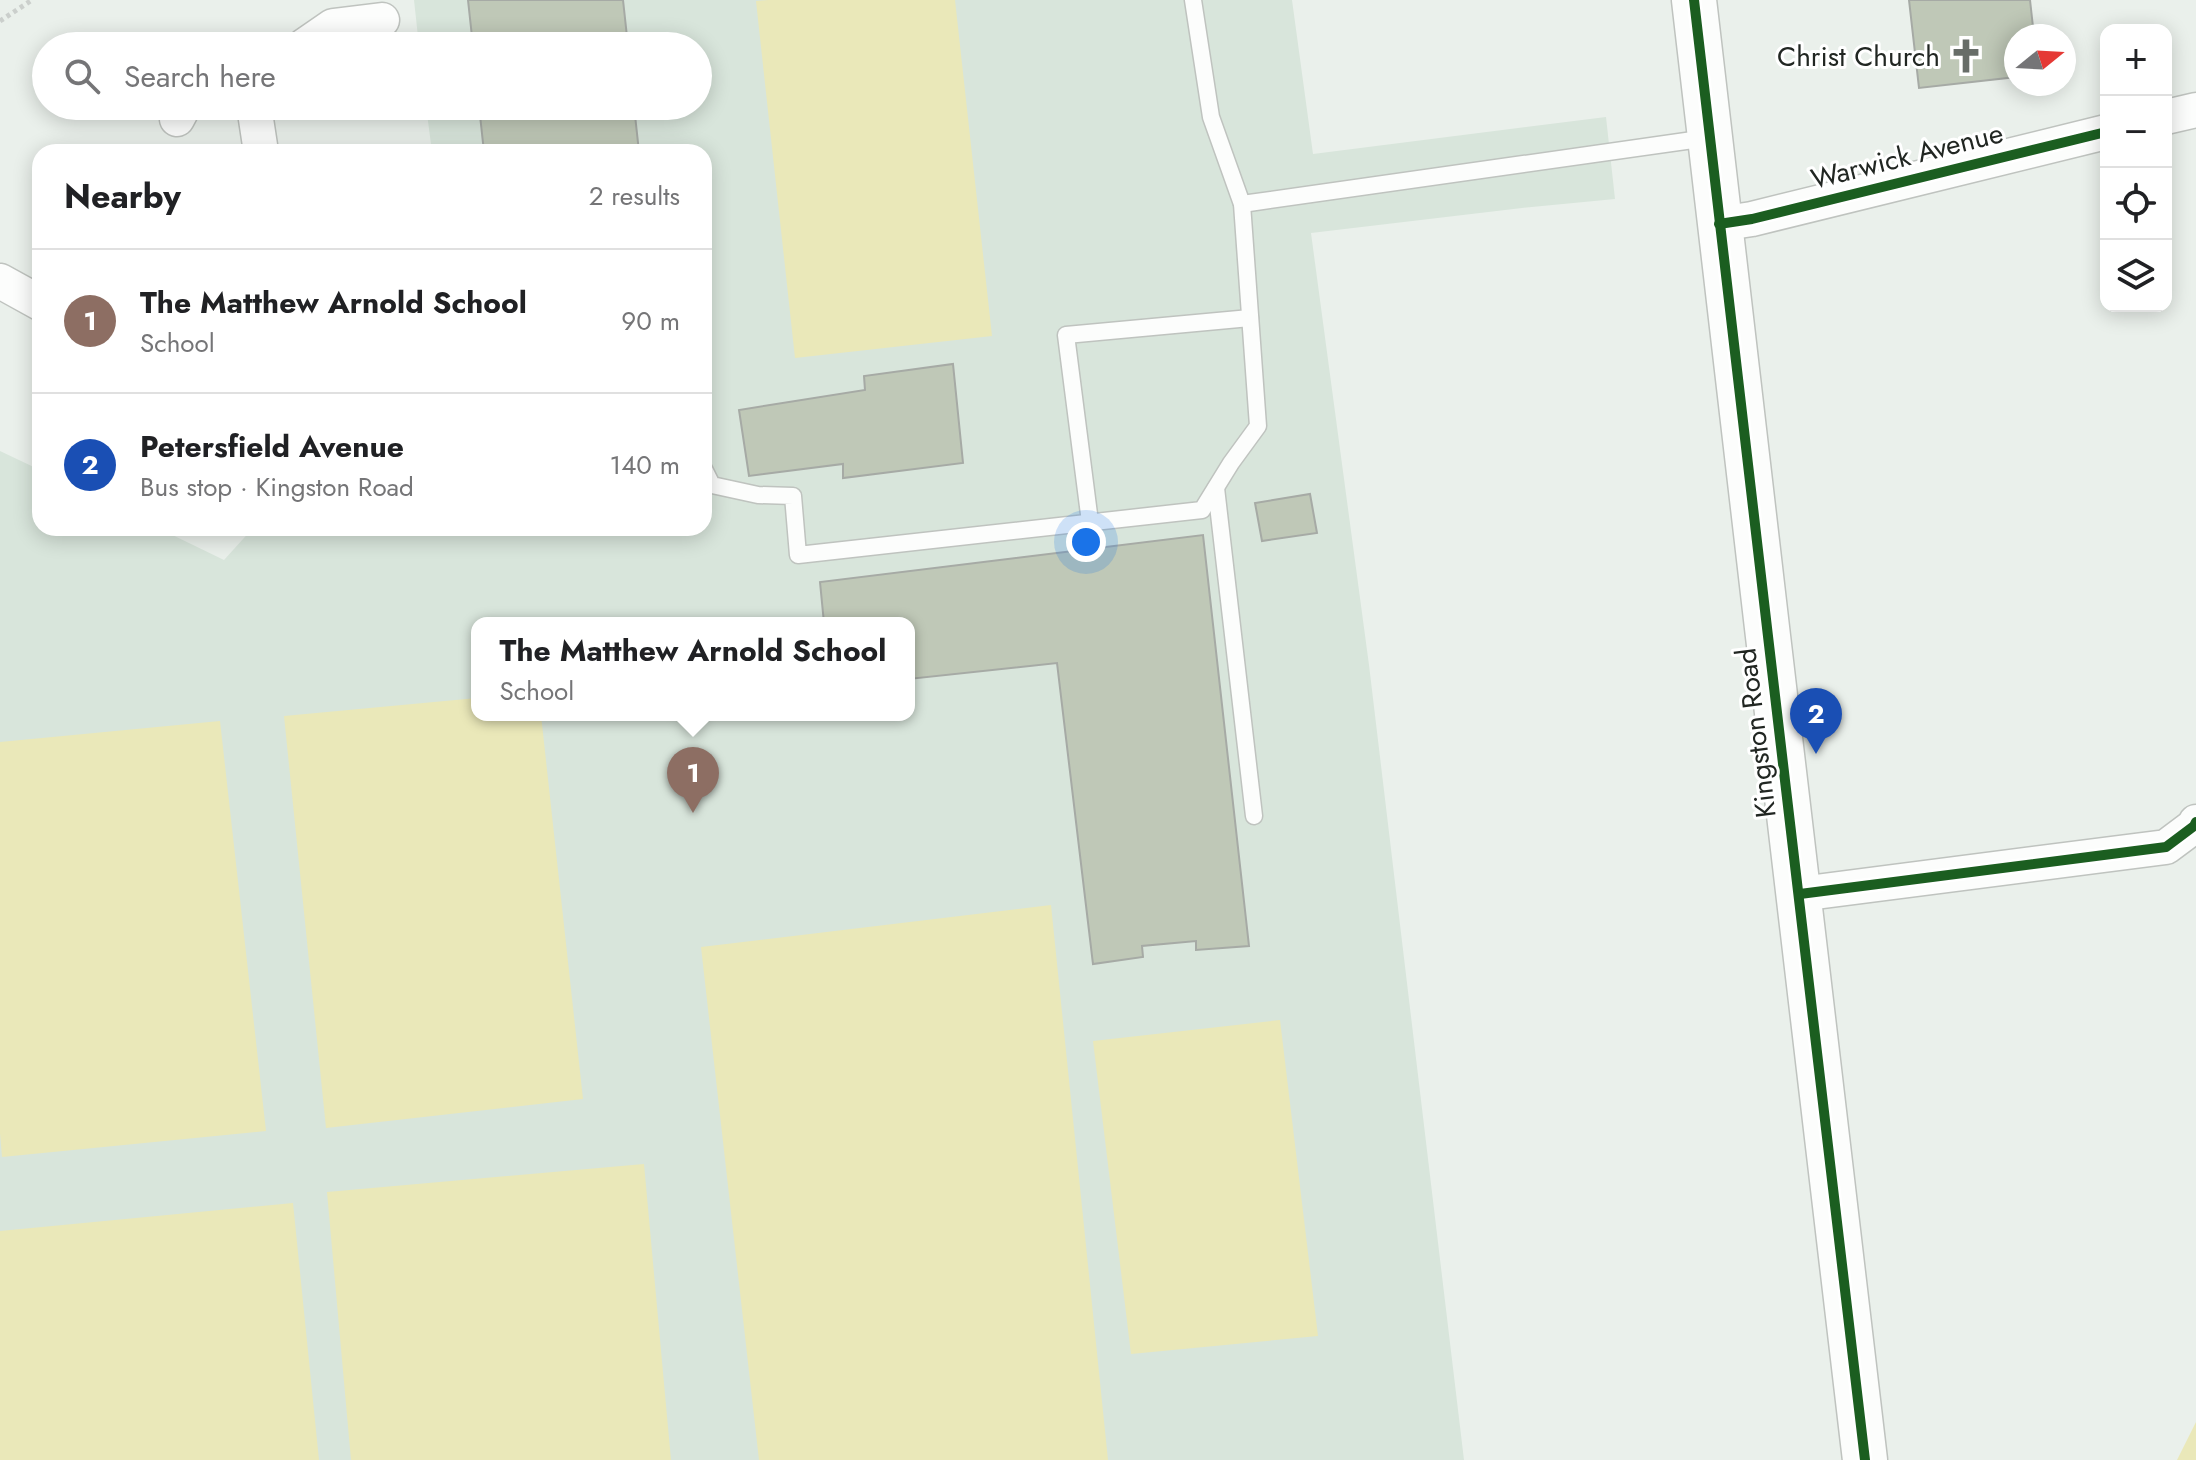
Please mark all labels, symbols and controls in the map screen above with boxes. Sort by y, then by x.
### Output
north arrow [2004,24,2076,96]
map controls [2100,24,2172,312]
button: + [2100,24,2172,96]
search box [32,32,712,120]
place label: Christ Church [1777,36,1940,77]
church icon: Christ Church [1947,37,1985,75]
icon: search [60,54,104,98]
text: Search here [124,55,276,98]
button: − [2100,96,2172,168]
street label: Warwick Avenue [1807,112,2007,200]
button: locate [2100,168,2172,240]
text: Nearby [64,172,181,221]
text: 2 results [589,177,680,215]
button: layers [2100,240,2172,312]
text: The Matthew Arnold School [140,281,527,324]
text: 1 [83,302,97,340]
text: 90 m [621,302,680,340]
text: School [140,324,215,362]
text: Petersfield Avenue [140,425,404,468]
text: 2 [81,446,99,484]
text: 140 m [609,446,680,484]
text: Bus stop · Kingston Road [140,468,414,506]
your location [1066,522,1106,562]
popup [471,617,915,721]
text: The Matthew Arnold School [500,629,886,672]
street label: Kingston Road [1725,646,1787,820]
text: School [500,672,574,710]
pin: 2 [1790,688,1842,754]
pin: 1 [667,747,719,813]

